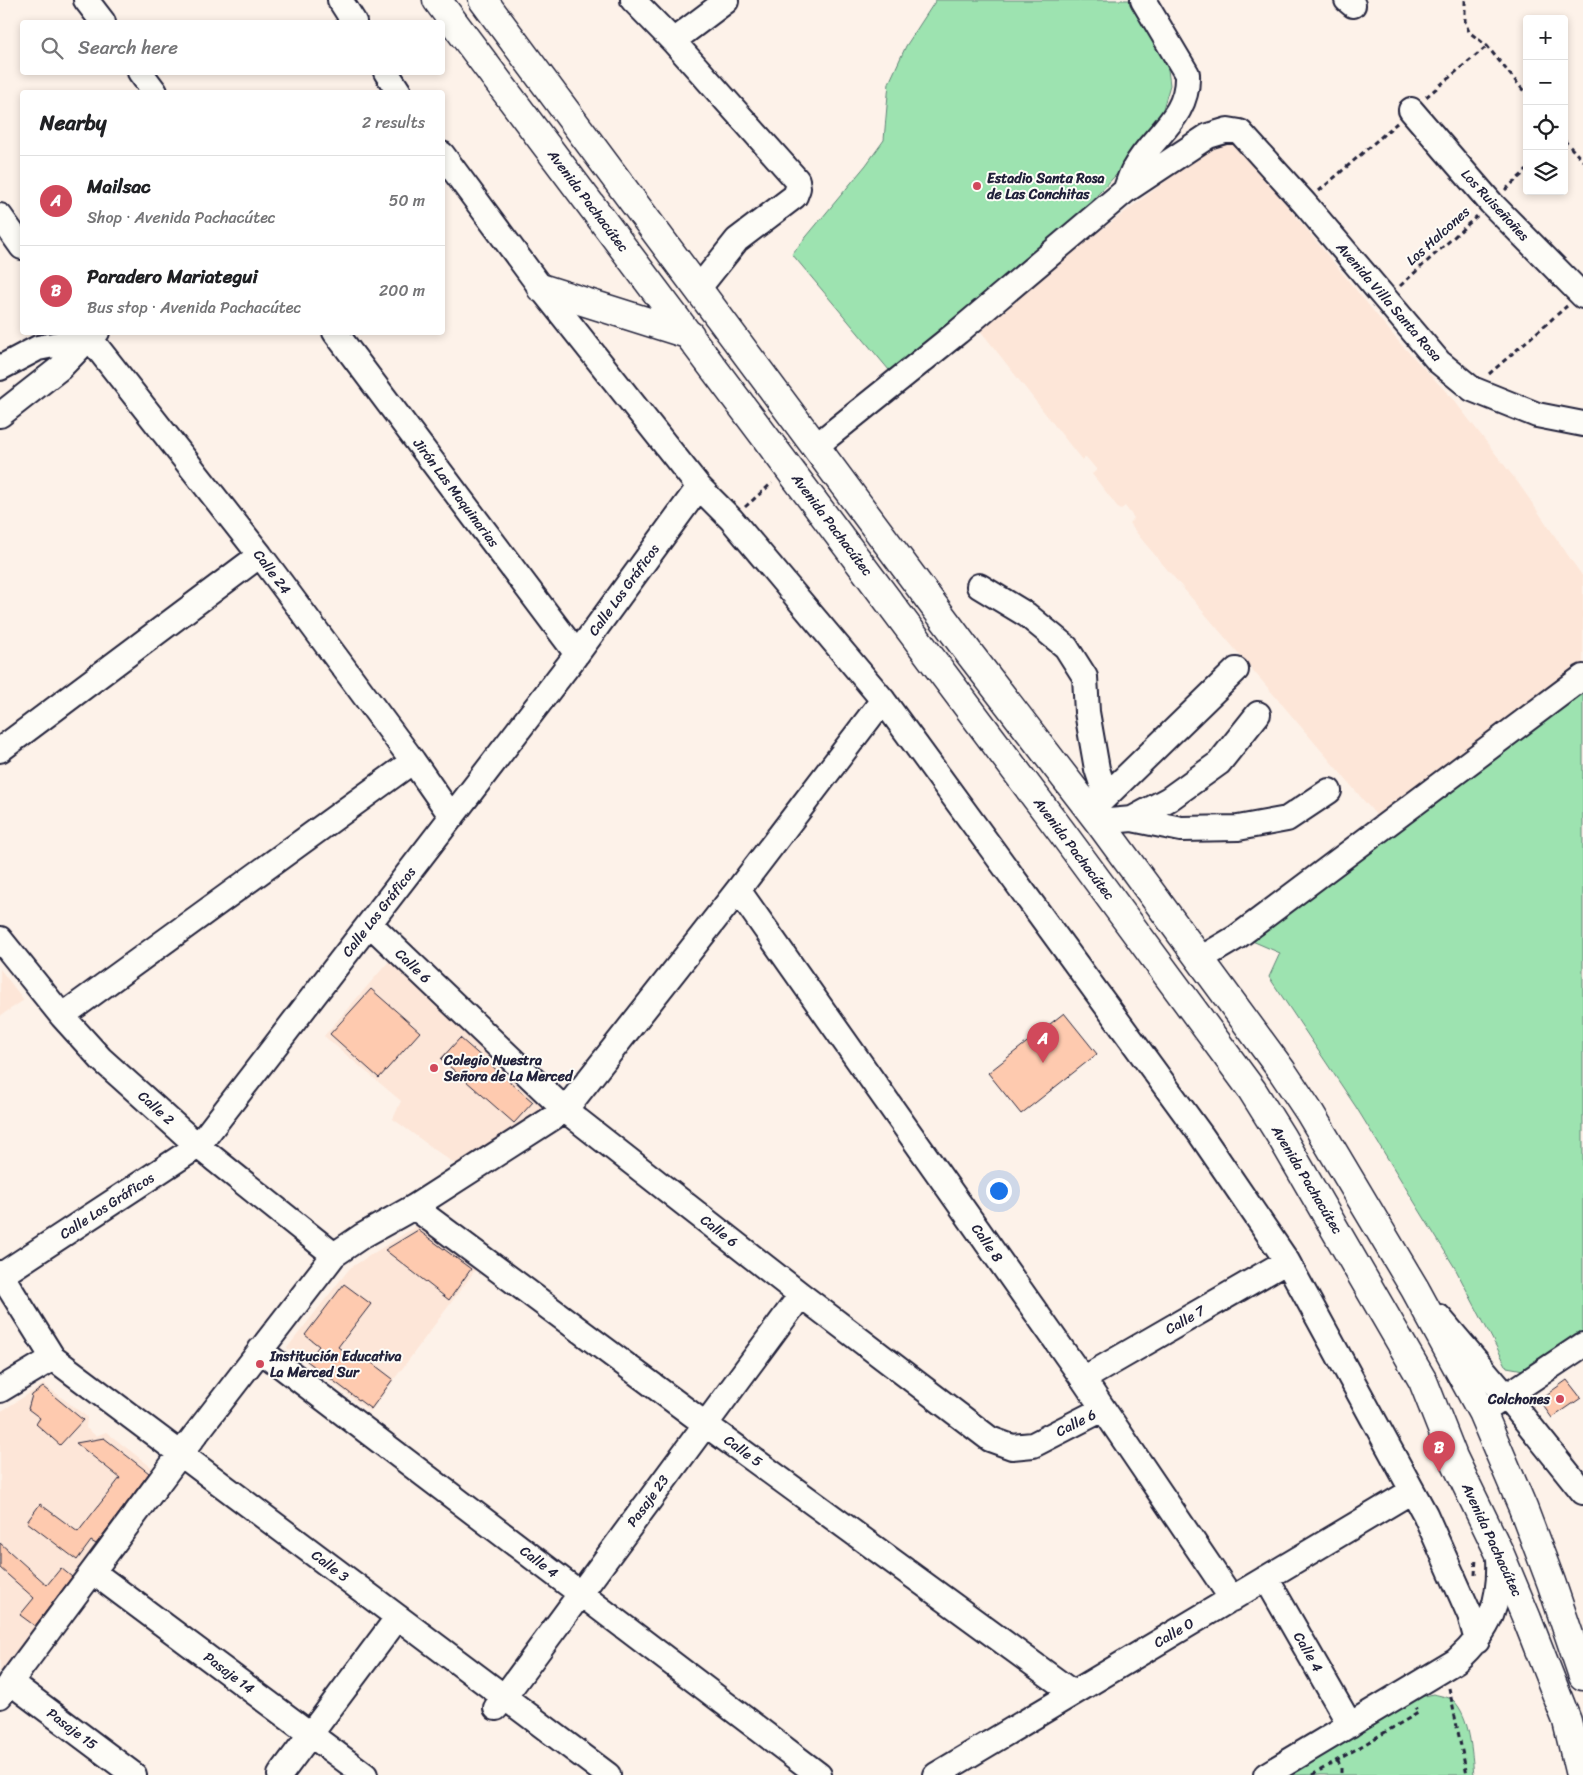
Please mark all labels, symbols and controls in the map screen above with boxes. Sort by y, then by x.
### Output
map controls [1523,15,1568,195]
button: + [1523,15,1568,60]
search box [20,20,445,75]
text: Search here [78,31,178,64]
icon: search [38,34,66,62]
button: − [1523,60,1568,105]
text: Nearby [40,104,106,142]
button: locate [1523,105,1568,150]
text: 2 results [362,108,425,137]
street label: Avenida Pachacútec [540,143,635,258]
button: layers [1523,150,1568,195]
street label: Los Ruiseñoñes [1455,163,1536,247]
place label: Estadio Santa Rosa de Las Conchitas [987,166,1105,207]
text: Mailsac [87,170,150,203]
marker: Estadio Santa Rosa de Las Conchitas [971,180,983,192]
text: A [51,186,61,215]
text: 50 m [389,186,425,215]
street label: Los Halcones [1400,200,1476,272]
text: Shop · Avenida Pachacútec [87,203,276,232]
street label: Avenida Villa Santa Rosa [1329,236,1448,368]
text: Paradero Mariategui [87,260,258,293]
text: B [51,276,61,305]
text: 200 m [379,276,425,305]
text: Bus stop · Avenida Pachacútec [87,293,301,322]
street label: Jirón Las Maquinarias [406,432,506,553]
street label: Avenida Pachacútec [784,467,879,582]
street label: Calle Los Gráficos [582,538,666,641]
street label: Calle 24 [247,544,298,600]
street label: Avenida Pachacútec [1026,791,1121,906]
street label: Calle Los Gráficos [336,861,423,963]
street label: Calle 6 [389,942,437,990]
pin: A [1027,1022,1059,1063]
place label: Colegio Nuestra Señora de La Merced [443,1048,574,1089]
marker: Colegio Nuestra Señora de La Merced [428,1062,440,1074]
street label: Calle 2 [132,1084,180,1132]
street label: Avenida Pachacútec [1264,1120,1350,1239]
street label: Calle Los Gráficos [54,1166,160,1246]
your location [986,1178,1012,1204]
street label: Calle 6 [695,1208,743,1254]
street label: Calle 8 [964,1218,1010,1268]
street label: Calle 7 [1160,1298,1211,1341]
place label: Institución Educativa La Merced Sur [269,1344,402,1385]
marker: Institución Educativa La Merced Sur [254,1358,266,1370]
place label: Colchones [1487,1387,1551,1412]
marker: Colchones [1554,1393,1566,1405]
street label: Calle 6 [1051,1402,1101,1444]
street label: Calle 5 [718,1428,768,1474]
pin: B [1423,1431,1455,1472]
street label: Pasaje 23 [620,1469,676,1532]
street label: Avenida Pachacútec [1454,1478,1529,1601]
street label: Calle 4 [514,1539,564,1585]
street label: Calle 3 [306,1543,355,1589]
street label: Calle O [1149,1611,1199,1655]
street label: Calle 4 [1286,1627,1330,1677]
street label: Pasaje 14 [198,1645,260,1701]
street label: Pasaje 15 [41,1701,103,1757]

